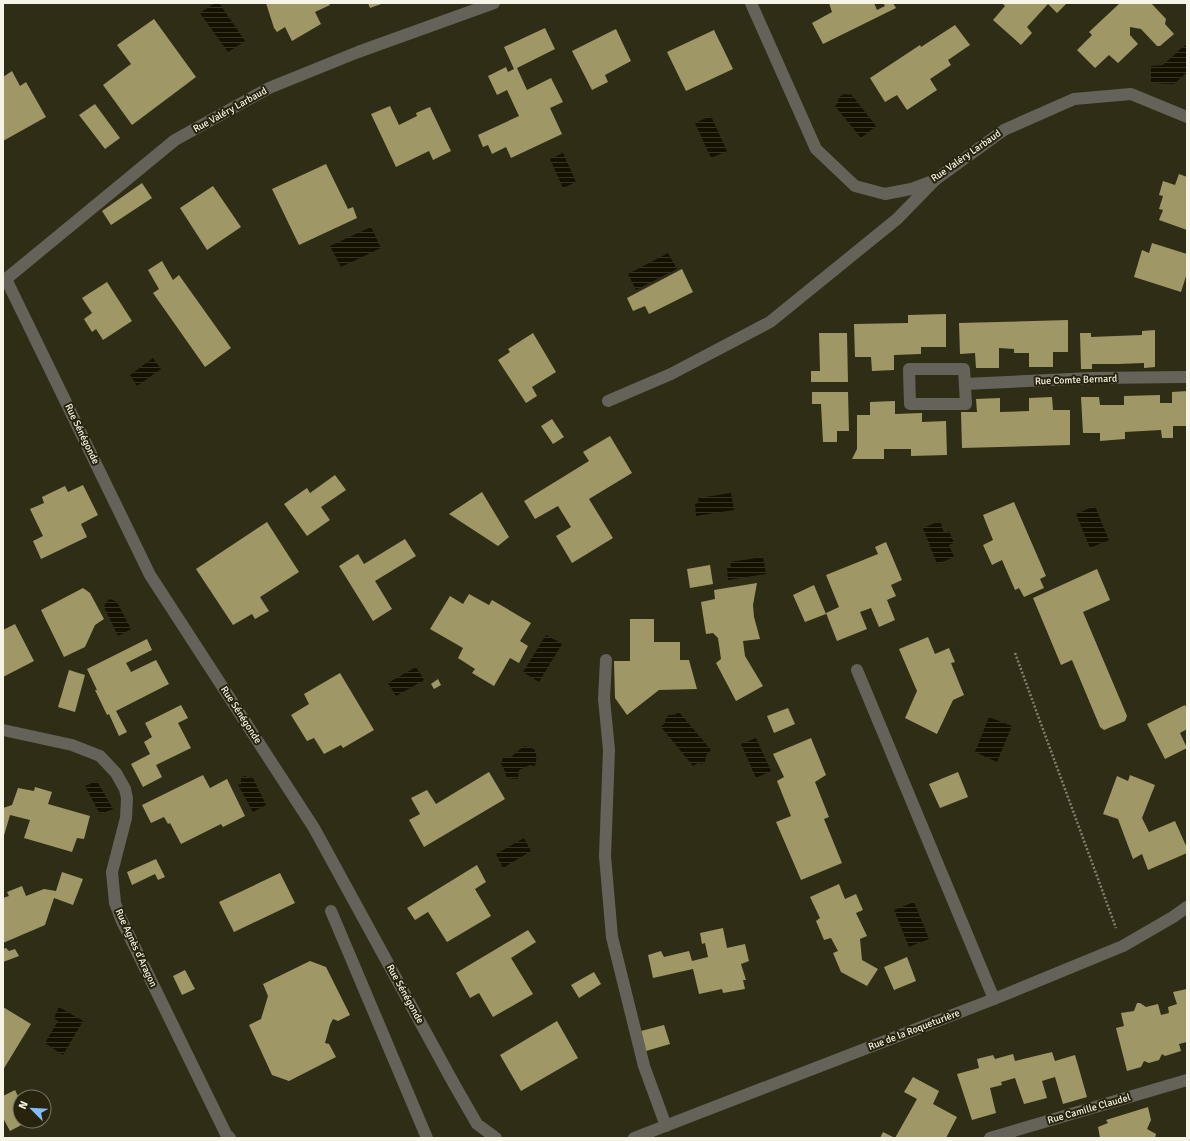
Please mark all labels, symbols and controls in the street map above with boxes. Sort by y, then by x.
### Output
street label: Rue Valéry Larbaud [191,85,269,135]
street label: Rue Valéry Larbaud [929,127,1003,185]
street label: Rue Comte Bernard [1035,373,1117,387]
street label: Rue Sénégonde [62,402,102,466]
street label: Rue Sénégonde [218,684,264,746]
street label: Rue Agnès d'Aragon [113,907,159,989]
street label: Rue Sénégonde [384,962,426,1026]
street label: Rue de la Roqueturière [867,1007,961,1053]
north arrow [12,1089,52,1129]
street label: Rue Camille Claudel [1046,1091,1132,1127]
text: N [16,1099,31,1111]

